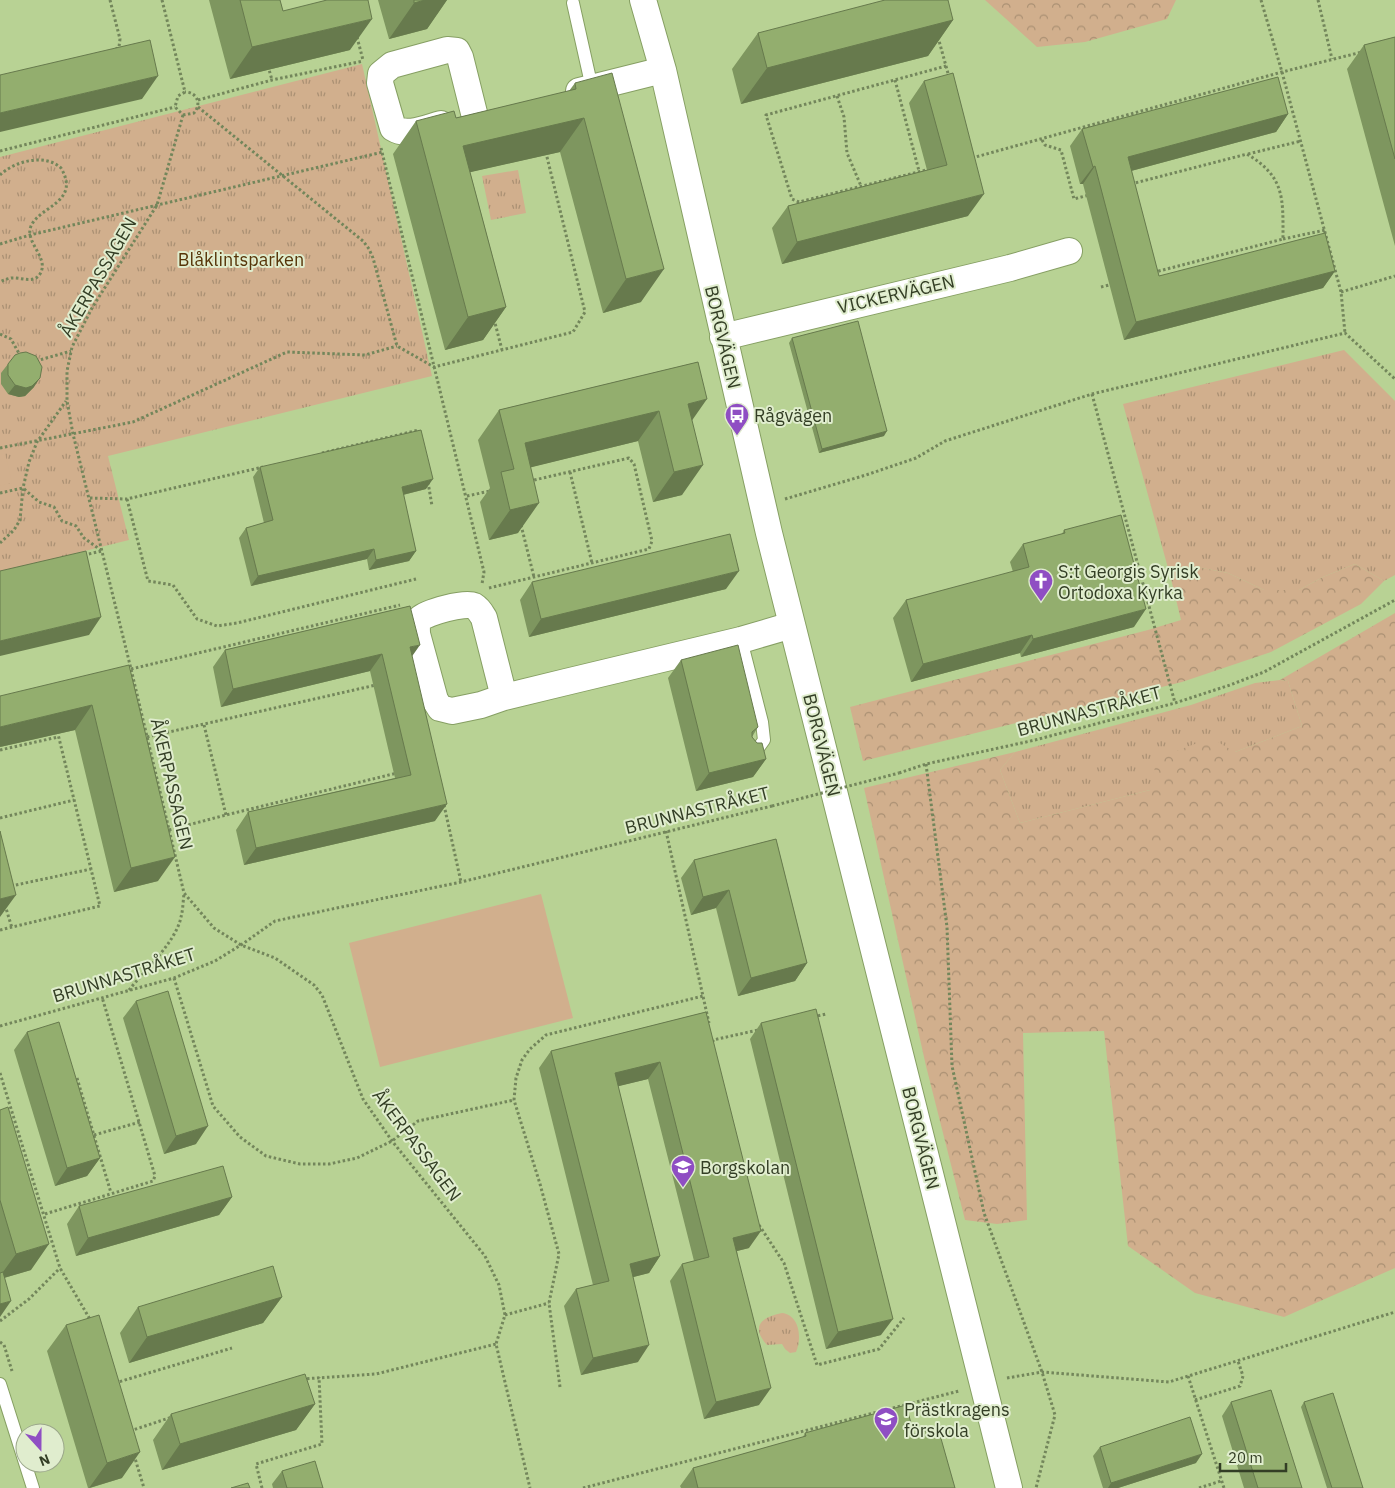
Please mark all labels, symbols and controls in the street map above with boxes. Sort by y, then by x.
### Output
street label: ÅKERPASSAGEN [54,213,142,341]
park label: Blåklintsparken [178,248,304,271]
street label: VICKERVÄGEN [835,269,957,319]
street label: BORGVÄGEN [700,283,746,391]
bus stop icon: Rågvägen [724,402,750,436]
place label: Rågvägen [754,404,832,427]
place label: S:t Georgis Syrisk Ortodoxa Kyrka [1058,560,1199,604]
church icon: S:t Georgis Syrisk Ortodoxa Kyrka [1028,568,1054,602]
street label: BRUNNASTRÅKET [1014,680,1163,741]
street label: BORGVÄGEN [798,691,846,799]
street label: ÅKERPASSAGEN [146,716,199,852]
street label: BRUNNASTRÅKET [622,780,772,839]
street label: BRUNNASTRÅKET [50,941,198,1008]
street label: ÅKERPASSAGEN [367,1084,467,1206]
street label: BORGVÄGEN [897,1084,945,1192]
school or university icon: Borgskolan [670,1154,696,1188]
place label: Borgskolan [700,1156,790,1179]
place label: Prästkragens förskola [904,1398,1010,1442]
school or university icon: Prästkragens förskola [873,1406,899,1440]
north arrow [15,1423,65,1473]
scale bar [1220,1440,1286,1472]
text: 20 m [1228,1448,1263,1467]
text: N [37,1450,53,1470]

